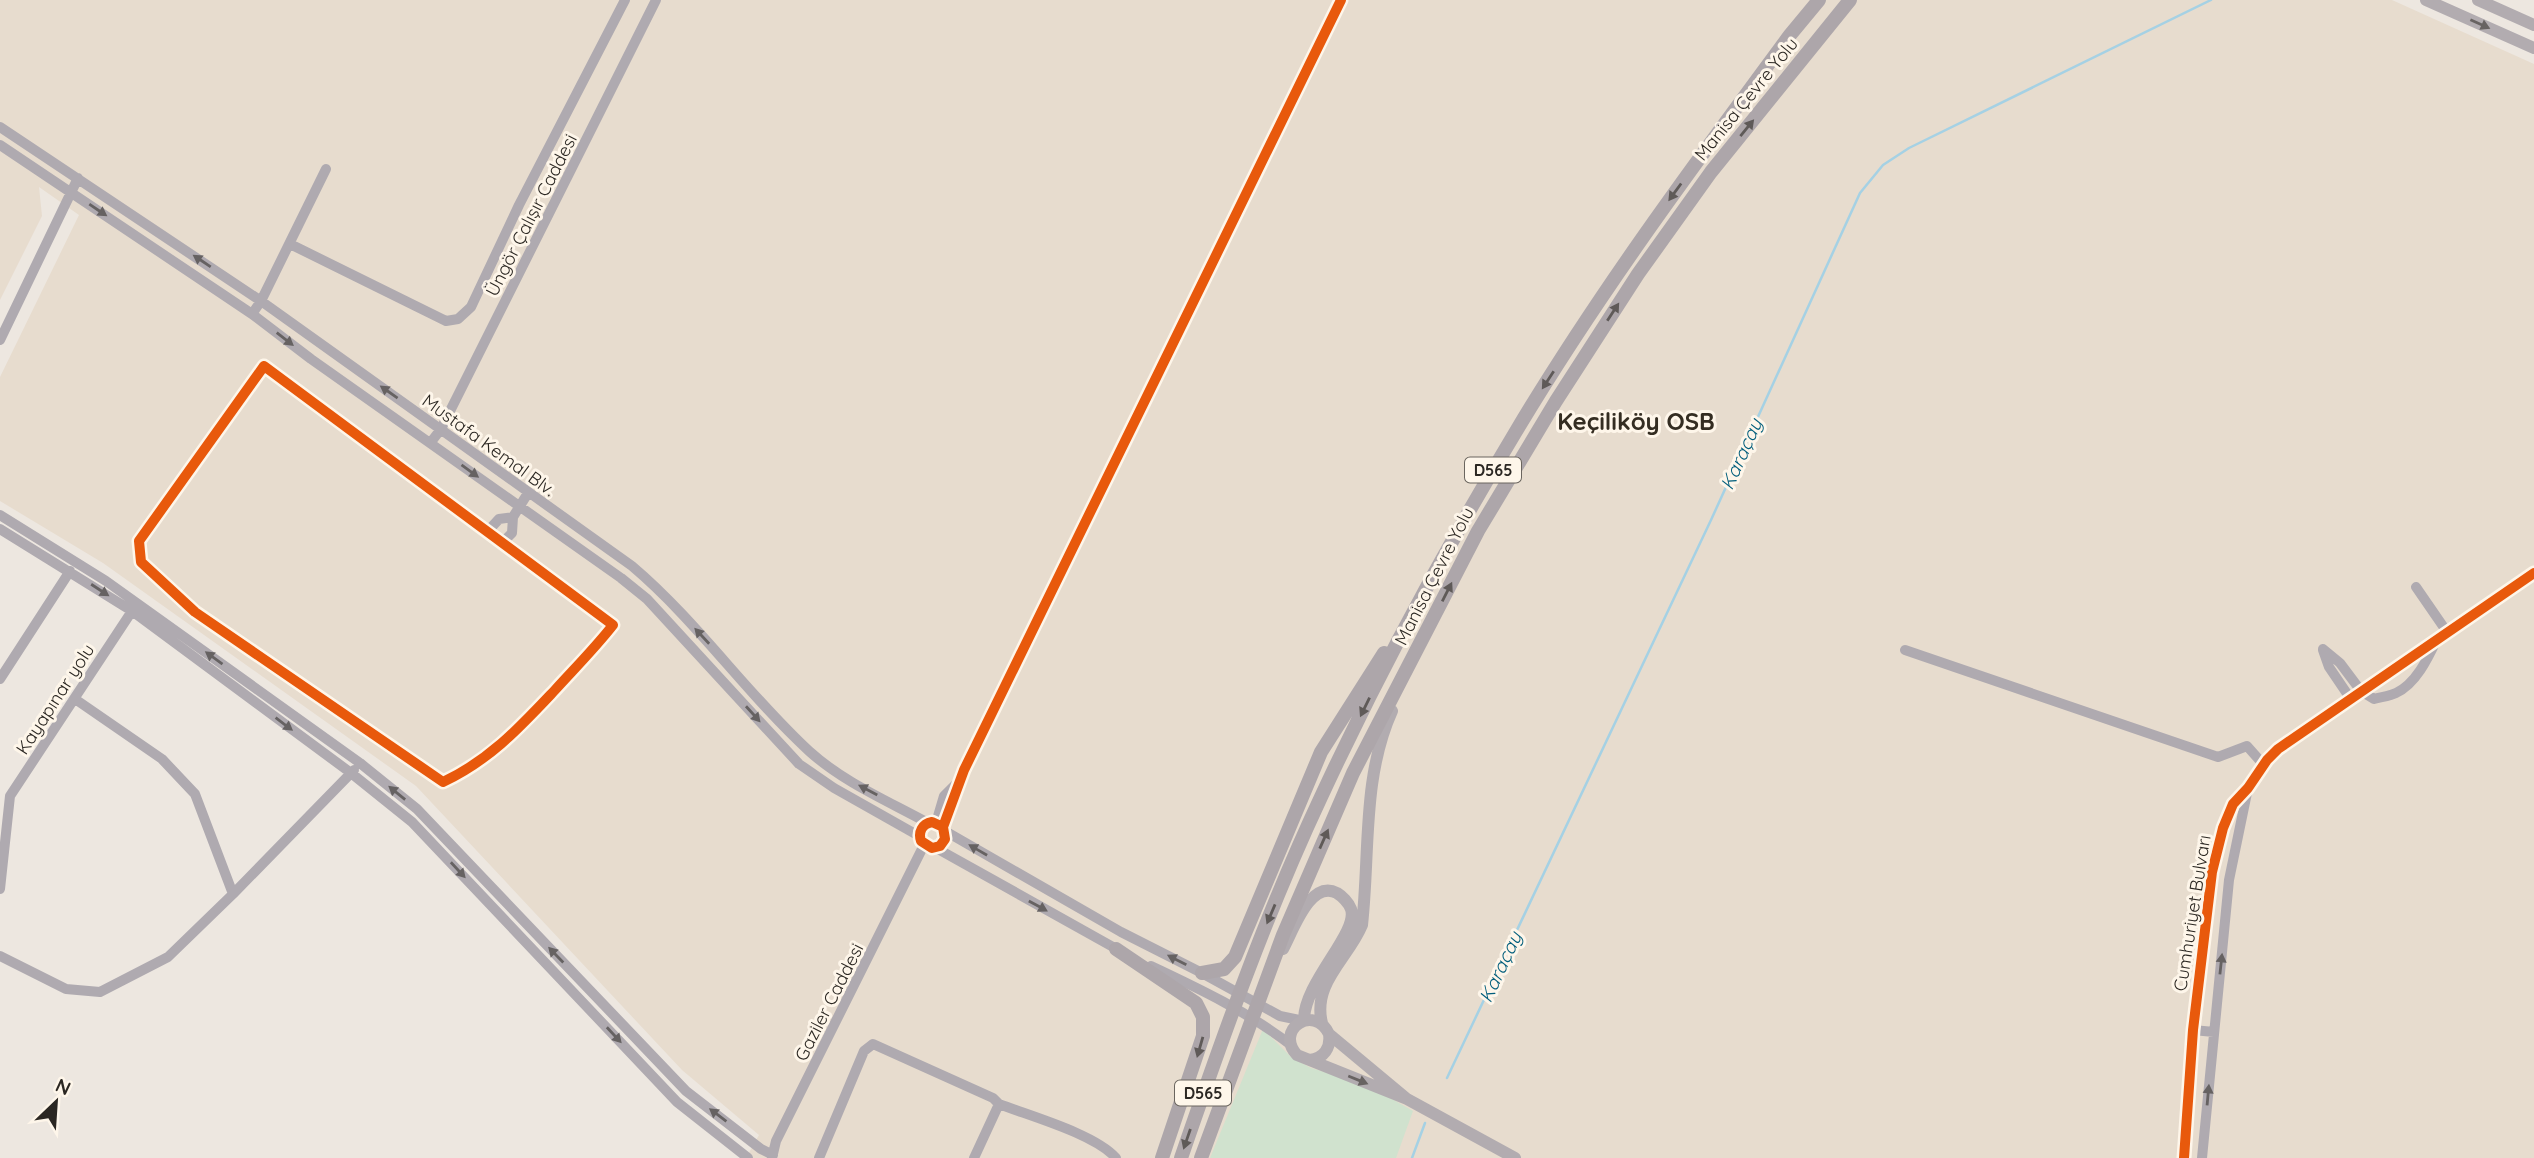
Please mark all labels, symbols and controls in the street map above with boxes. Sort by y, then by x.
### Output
one-way arrow [2470,18,2490,30]
street label: Manisa Çevre Yolu [1689,33,1803,165]
one-way arrow [1739,120,1754,137]
street label: Üngör Çalışır Caddesi [480,130,582,300]
one-way arrow [1668,182,1682,201]
one-way arrow [89,203,107,217]
one-way arrow [192,255,212,268]
one-way arrow [1607,302,1620,322]
one-way arrow [276,331,294,346]
one-way arrow [1542,371,1555,390]
one-way arrow [380,385,398,399]
street label: Mustafa Kemal Blv. [418,389,560,501]
district label: Keçiliköy OSB [1557,406,1715,436]
water label: Karaçay [1715,414,1768,493]
road number: D565 [1465,457,1521,482]
one-way arrow [461,464,479,478]
street label: Manisa Çevre Yolu [1389,503,1479,649]
one-way arrow [1442,582,1453,602]
one-way arrow [90,584,110,597]
one-way arrow [695,628,711,645]
street label: Kayapınar yolu [11,639,99,759]
one-way arrow [205,651,223,665]
one-way arrow [1360,697,1371,717]
one-way arrow [744,705,760,722]
one-way arrow [275,717,293,731]
one-way arrow [858,785,878,796]
one-way arrow [389,786,406,801]
one-way arrow [1319,829,1330,850]
street label: Cumhuriyet Bulvarı [2168,833,2216,993]
one-way arrow [968,844,987,856]
one-way arrow [449,861,465,878]
one-way arrow [1028,900,1047,912]
one-way arrow [1265,903,1276,924]
water label: Karaçay [1473,927,1527,1006]
street label: Gaziler Caddesi [789,939,869,1065]
one-way arrow [549,947,565,964]
one-way arrow [2216,953,2227,975]
one-way arrow [1167,955,1187,966]
one-way arrow [606,1026,622,1043]
one-way arrow [1194,1036,1204,1057]
north arrow [21,1067,91,1137]
text: N [52,1073,75,1100]
one-way arrow [1348,1074,1369,1085]
road number: D565 [1175,1080,1231,1106]
one-way arrow [2203,1084,2214,1106]
one-way arrow [709,1108,727,1123]
one-way arrow [1181,1128,1192,1149]

